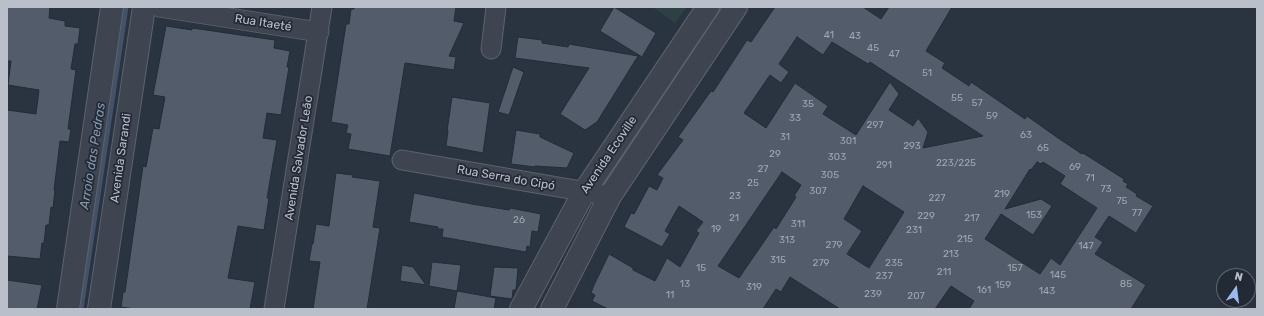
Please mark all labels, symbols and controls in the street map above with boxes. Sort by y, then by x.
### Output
street label: Rua Itaeté [234,11,292,35]
house number: 41 [824,29,834,41]
house number: 43 [849,30,861,42]
house number: 45 [867,42,879,54]
house number: 47 [888,48,900,60]
house number: 51 [922,67,932,79]
house number: 55 [951,92,963,104]
street label: Avenida Salvador Leão [282,95,316,221]
house number: 57 [971,97,983,109]
house number: 35 [802,98,814,110]
water label: Arroio das Pedras [77,102,109,210]
house number: 59 [986,110,998,122]
street label: Avenida Sarandi [108,112,134,204]
house number: 33 [789,112,801,124]
street label: Avenida Ecoville [578,114,640,196]
house number: 297 [867,119,883,131]
house number: 63 [1020,129,1032,141]
house number: 31 [780,131,790,143]
house number: 301 [840,135,856,147]
house number: 293 [903,140,921,152]
house number: 65 [1037,142,1049,154]
house number: 29 [769,148,781,160]
house number: 303 [828,151,846,163]
house number: 223/225 [936,157,976,169]
house number: 291 [876,159,892,171]
house number: 69 [1069,161,1081,173]
street label: Rua Serra do Cipó [456,162,556,194]
house number: 27 [758,163,768,175]
house number: 305 [821,169,839,181]
house number: 71 [1085,172,1095,184]
house number: 25 [747,177,759,189]
house number: 73 [1100,183,1112,195]
house number: 307 [809,185,827,197]
house number: 219 [994,188,1010,200]
house number: 23 [729,190,741,202]
house number: 227 [929,192,945,204]
house number: 75 [1116,195,1128,207]
house number: 77 [1132,207,1142,219]
house number: 153 [1026,209,1042,221]
house number: 229 [917,210,935,222]
house number: 21 [729,212,739,224]
house number: 217 [964,212,980,224]
house number: 26 [513,214,525,226]
house number: 311 [791,218,805,230]
house number: 19 [711,223,721,235]
house number: 231 [906,224,922,236]
house number: 215 [957,233,973,245]
house number: 313 [779,234,795,246]
house number: 279 [826,239,842,251]
house number: 147 [1078,240,1094,252]
house number: 213 [943,248,959,260]
house number: 315 [770,254,786,266]
house number: 279 [813,257,829,269]
house number: 235 [885,257,903,269]
house number: 15 [696,262,706,274]
house number: 157 [1007,262,1023,274]
house number: 211 [937,266,951,278]
north arrow [1216,268,1256,308]
house number: 145 [1050,269,1066,281]
house number: 237 [875,270,893,282]
text: N [1233,270,1244,284]
house number: 13 [680,278,690,290]
house number: 85 [1120,278,1132,290]
house number: 159 [995,279,1011,291]
house number: 319 [746,281,762,293]
house number: 161 [977,284,991,296]
house number: 143 [1039,285,1055,297]
house number: 239 [864,288,882,300]
house number: 11 [666,289,674,301]
house number: 207 [907,290,925,302]

